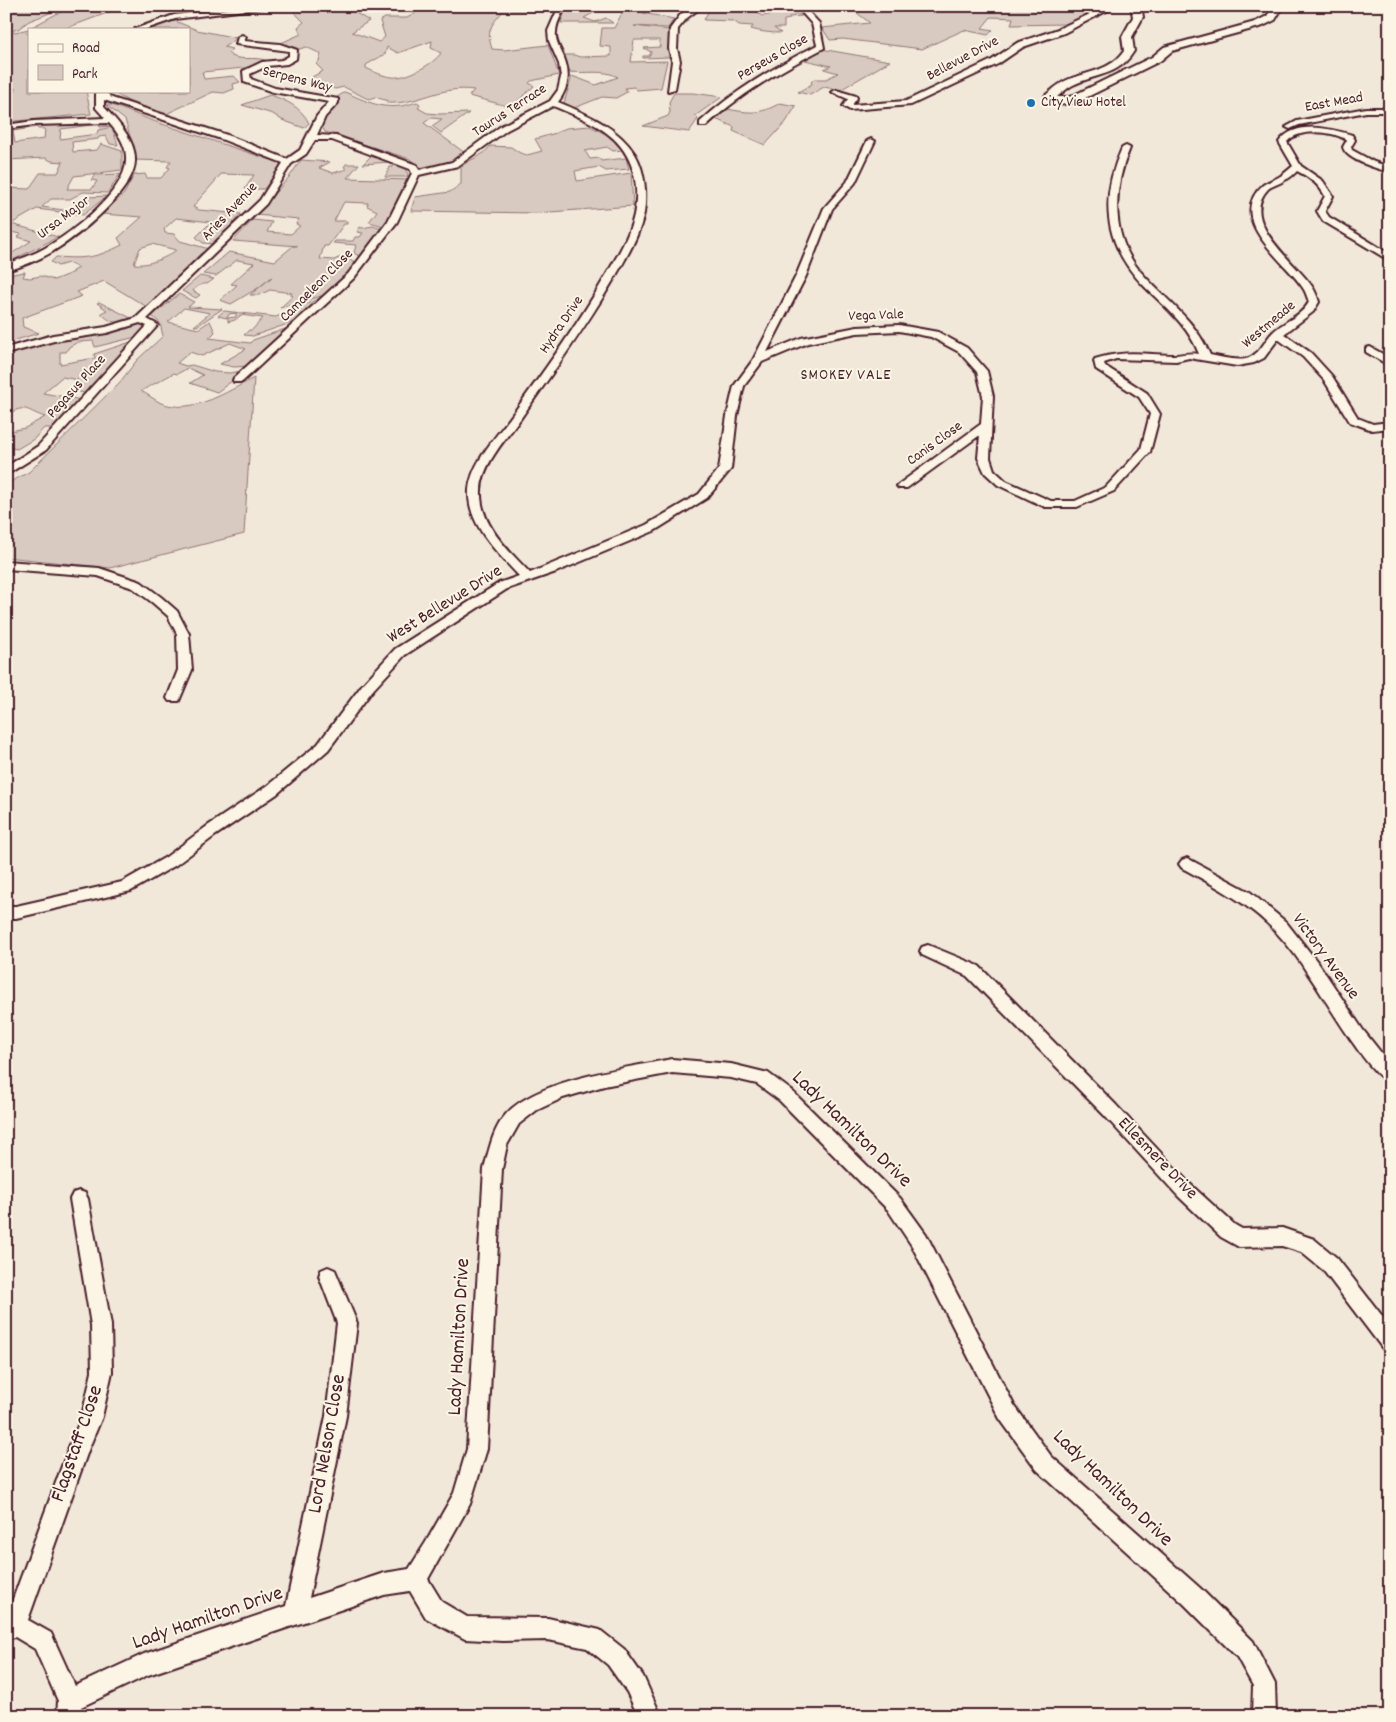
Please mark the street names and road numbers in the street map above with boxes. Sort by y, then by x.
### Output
street label: Perseus Close [733,29,813,87]
street label: Bellevue Drive [923,31,1003,87]
street label: Serpens Way [260,61,335,99]
street label: Taurus Terrace [468,79,552,143]
street label: East Mead [1303,87,1365,119]
street label: Aries Avenue [197,177,264,247]
street label: Ursa Major [33,190,96,245]
street label: Camaeleon Close [275,244,359,328]
street label: Hydra Drive [535,291,590,358]
street label: Westmeade [1237,296,1301,354]
street label: Vega Vale [848,304,904,328]
street label: Pegasus Place [42,350,112,424]
street label: Canis Close [902,416,968,472]
street label: West Bellevue Drive [383,560,507,650]
street label: Victory Avenue [1285,909,1365,1005]
street label: Lady Hamilton Drive [784,1064,918,1196]
street label: Ellesmere Drive [1111,1112,1203,1206]
street label: Lady Hamilton Drive [441,1258,479,1416]
street label: Lord Nelson Close [301,1372,355,1516]
street label: Flagstaff Close [44,1382,112,1506]
street label: Lady Hamilton Drive [1045,1423,1179,1555]
street label: Lady Hamilton Drive [129,1579,287,1659]

